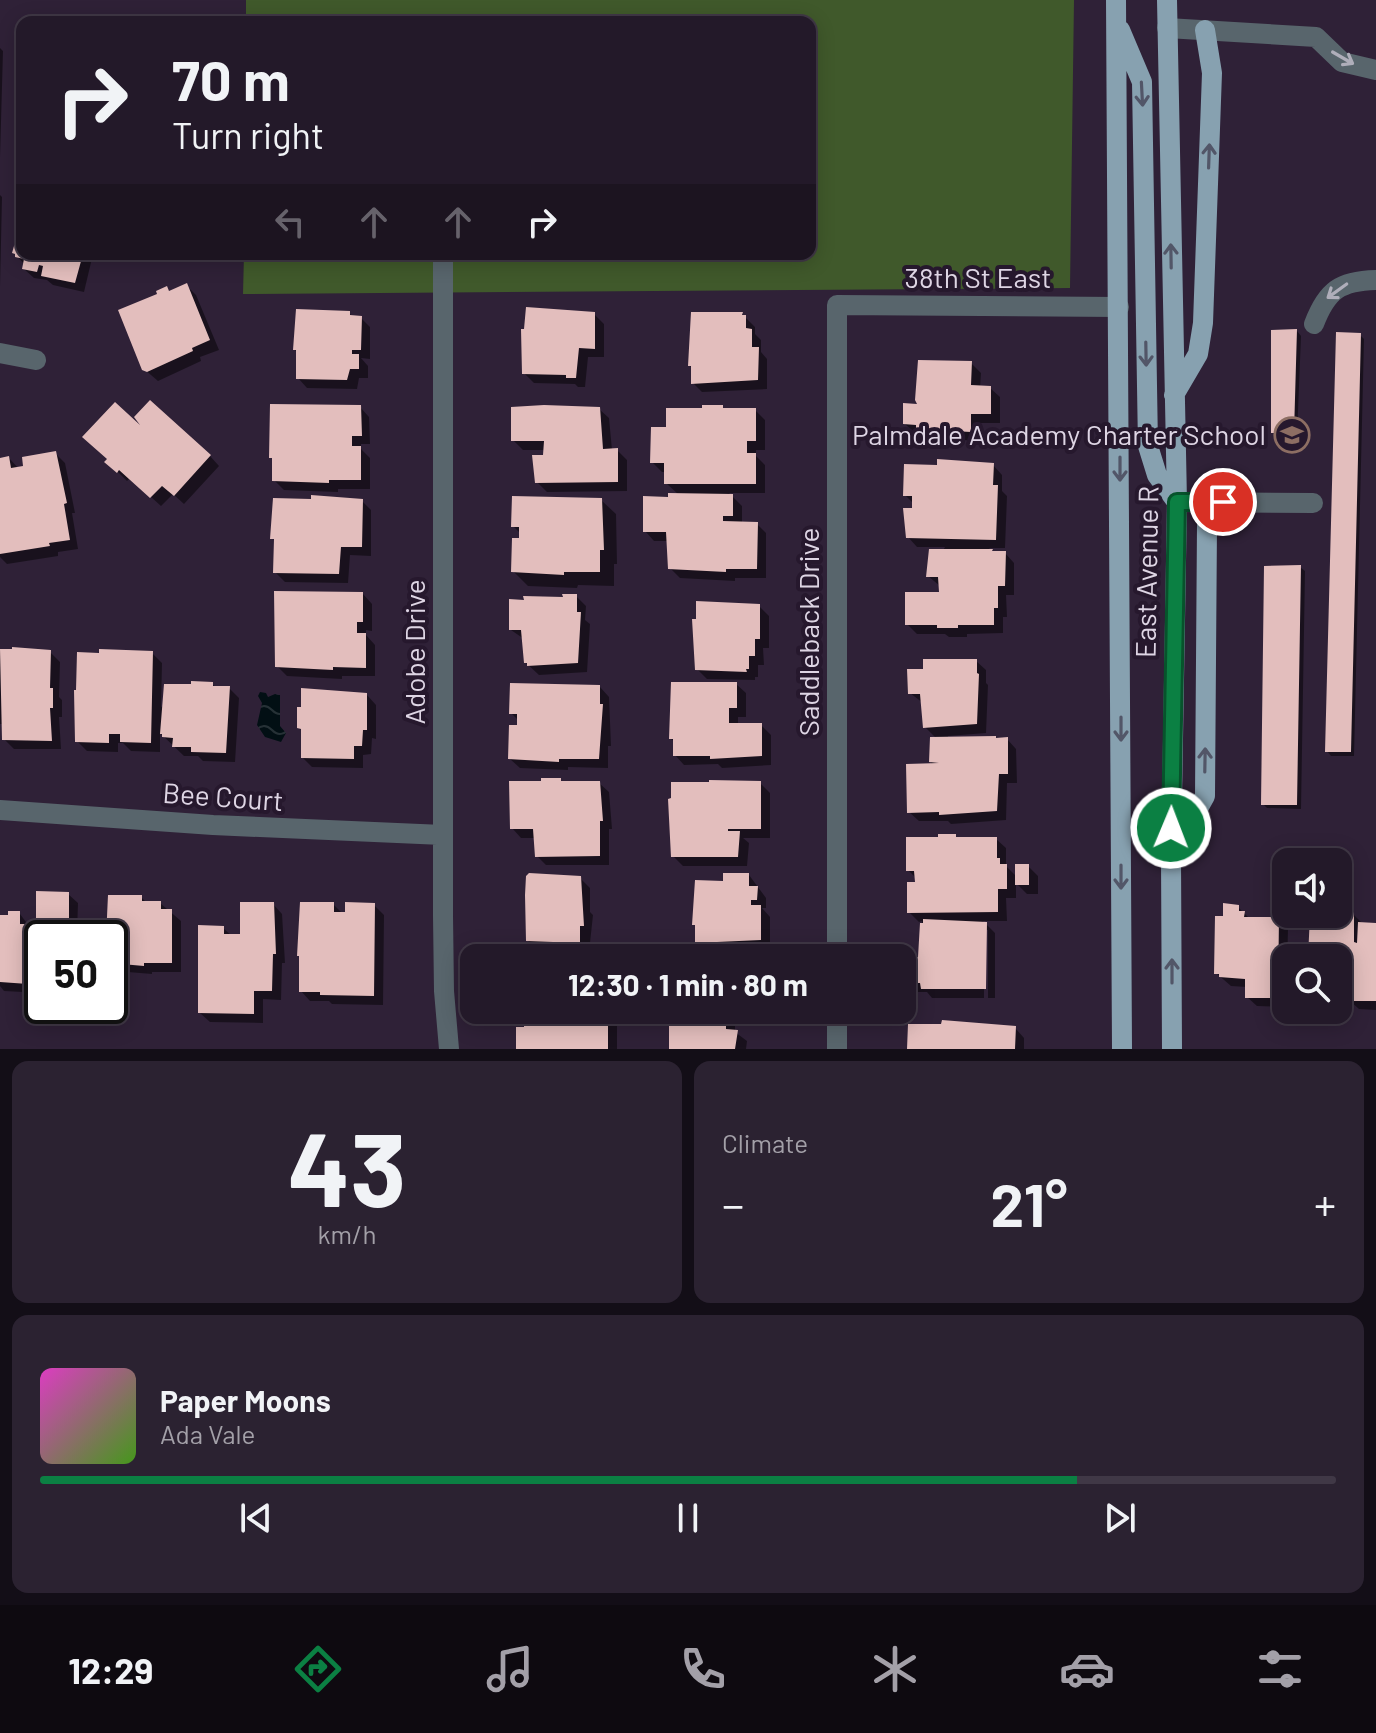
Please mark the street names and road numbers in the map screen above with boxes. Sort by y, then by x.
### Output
street label: 38th St East [905,260,1051,294]
street label: East Avenue R [1128,486,1165,658]
street label: Saddleback Drive [791,528,825,736]
street label: Adobe Drive [397,579,431,725]
street label: Bee Court [162,775,285,817]

